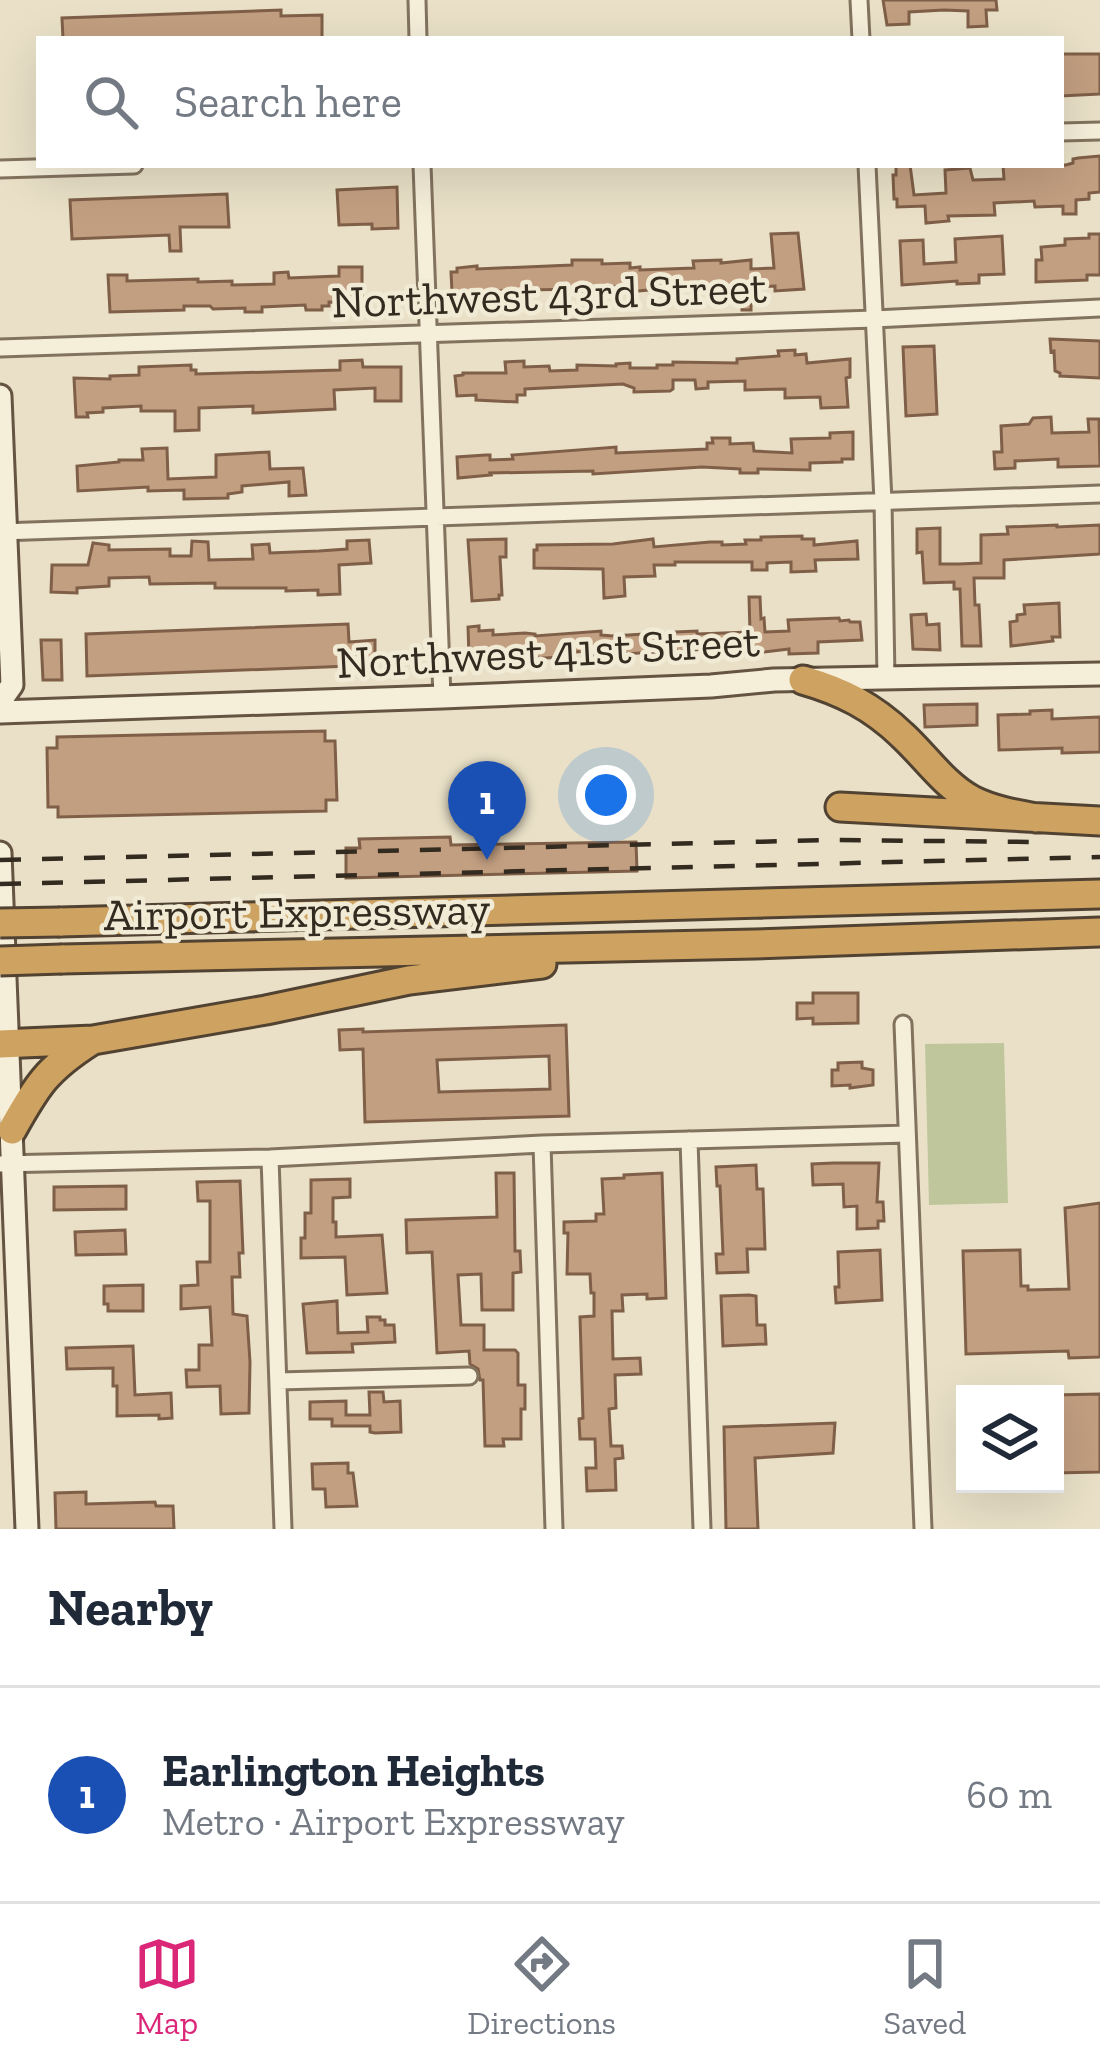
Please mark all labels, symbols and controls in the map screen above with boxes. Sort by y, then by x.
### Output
search box [36,36,1064,168]
icon: search [78,69,144,135]
text: Search here [174,75,402,129]
street label: Northwest 43rd Street [330,260,768,330]
street label: Northwest 41st Street [335,614,761,690]
pin: 1 [448,761,526,860]
your location [576,765,636,825]
street label: Airport Expressway [103,882,491,942]
map controls [956,1385,1064,1493]
button: layers [956,1385,1064,1493]
text: Nearby [48,1577,213,1638]
text: Earlington Heights [162,1744,545,1798]
text: 1 [79,1771,95,1818]
text: 60 m [966,1771,1052,1818]
text: Metro · Airport Expressway [162,1798,625,1845]
tab: Map [134,1931,200,2042]
tab: Directions [467,1931,616,2042]
tab: Saved [884,1931,966,2042]

